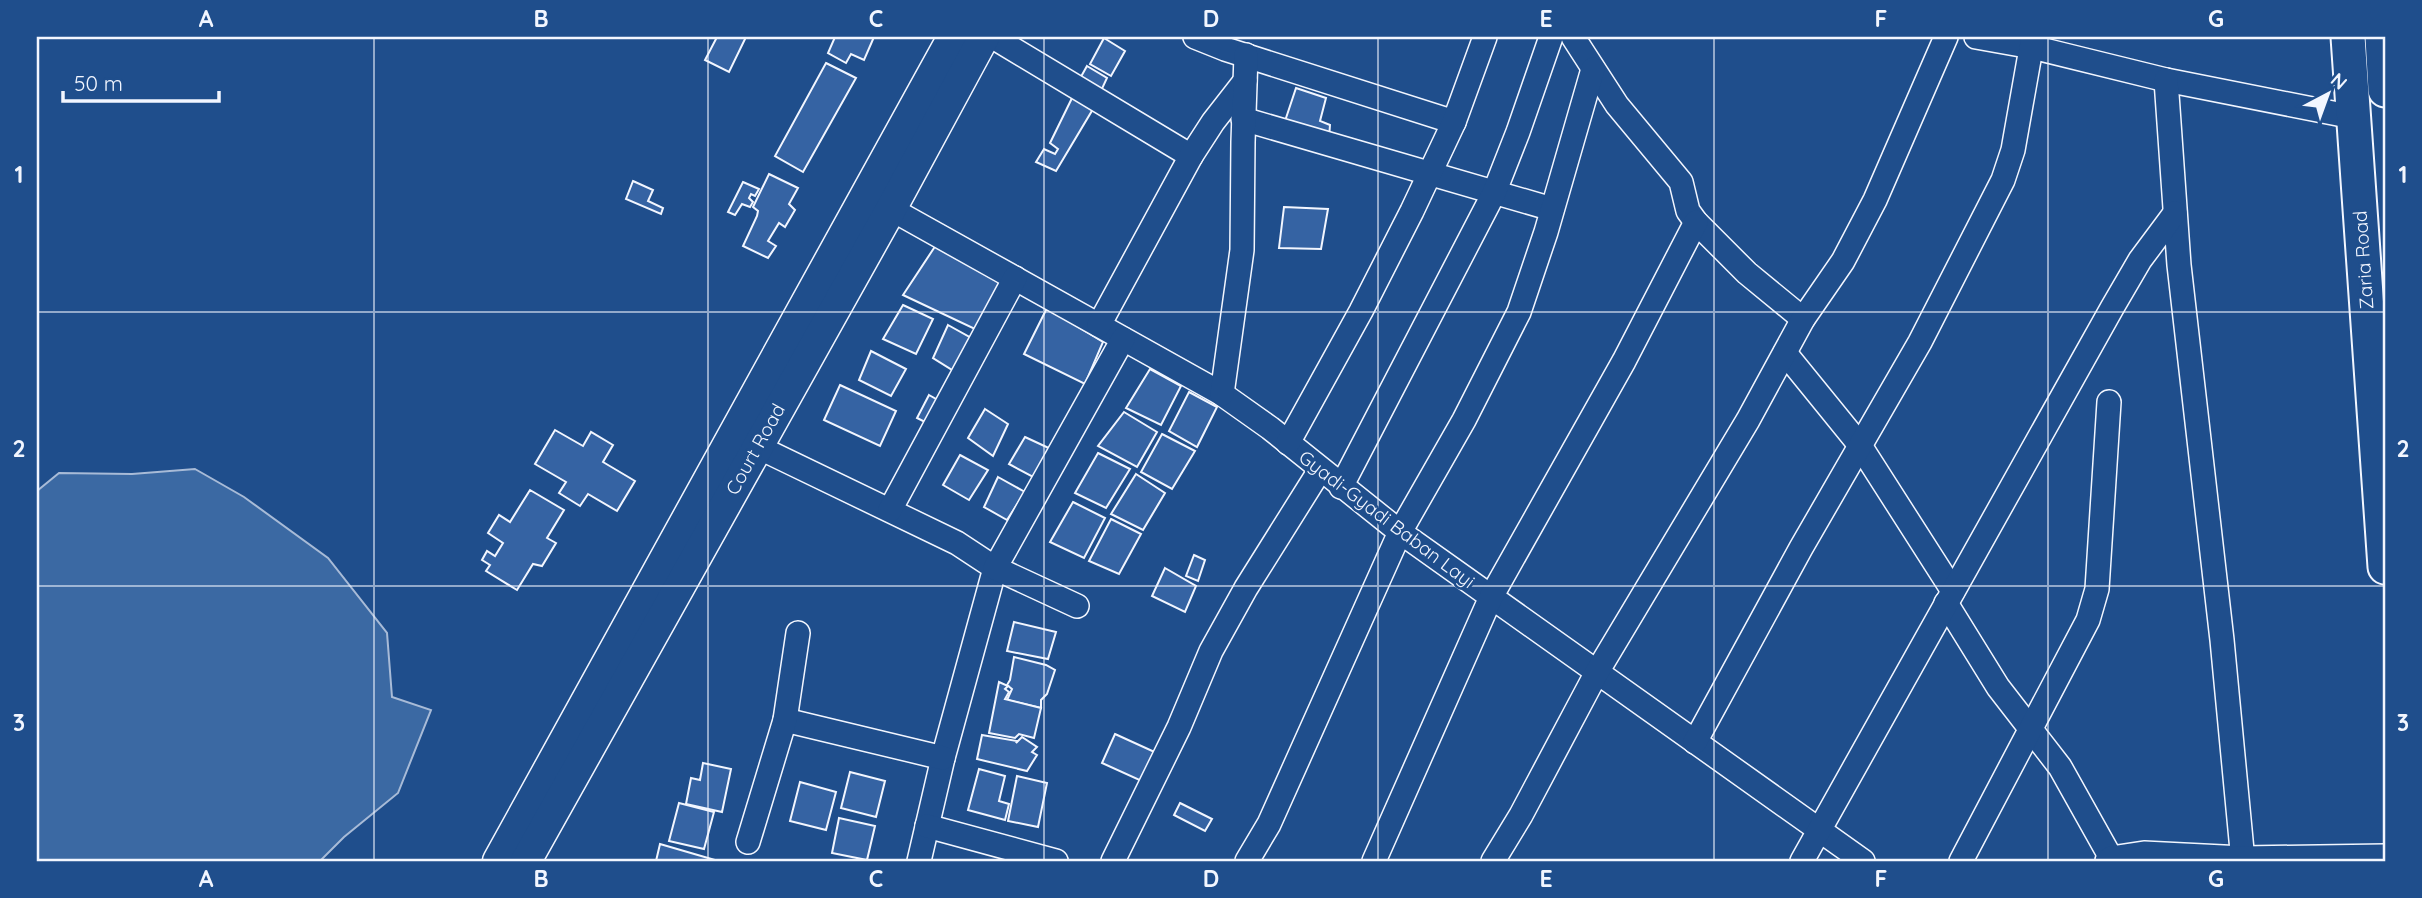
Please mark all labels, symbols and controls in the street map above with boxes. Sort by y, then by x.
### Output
text: A [199,4,214,33]
text: B [533,4,549,33]
text: C [869,4,883,33]
text: D [1203,4,1219,33]
text: E [1539,4,1553,33]
text: F [1875,4,1887,33]
text: G [2208,4,2224,33]
scale bar [63,60,219,104]
north arrow [2292,60,2362,130]
text: N [2326,68,2352,95]
text: 50 m [74,70,123,96]
text: 1 [15,160,23,189]
text: 1 [2399,160,2407,189]
street label: Zaria Road [2348,210,2378,310]
street label: Court Road [720,399,790,499]
text: 2 [12,434,26,463]
text: 2 [2396,434,2410,463]
street label: Gyadi-Gyadi Baban Layi [1294,445,1480,593]
text: 3 [13,708,25,737]
text: 3 [2397,708,2409,737]
text: A [199,864,214,893]
text: B [533,864,549,893]
text: C [869,864,883,893]
text: D [1203,864,1219,893]
text: E [1539,864,1553,893]
text: F [1875,864,1887,893]
text: G [2208,864,2224,893]

